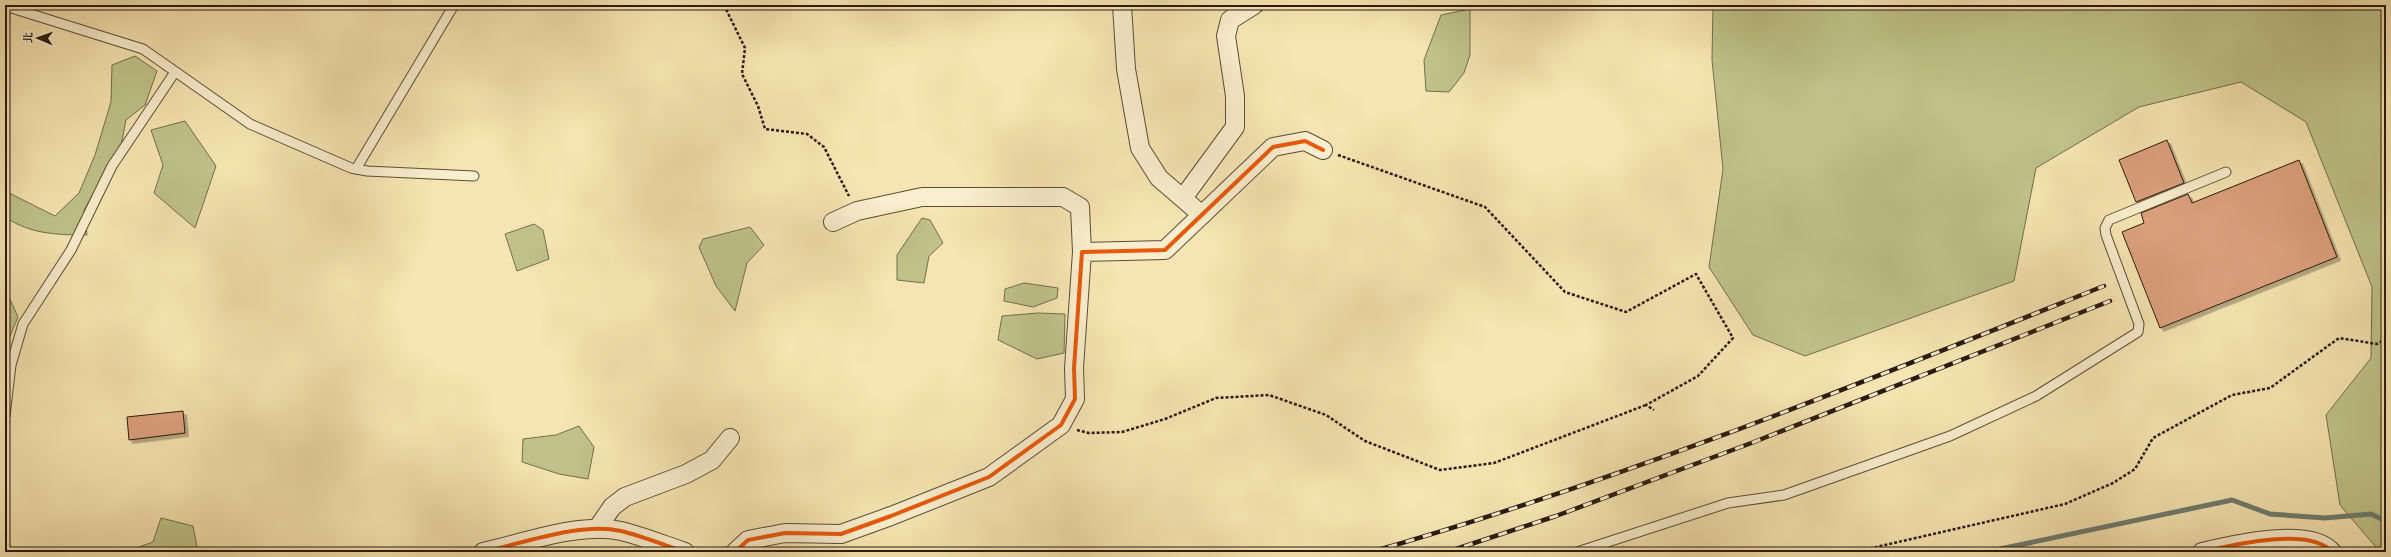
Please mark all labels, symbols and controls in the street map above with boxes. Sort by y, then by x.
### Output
north arrow [18,18,58,58]
text: 北 [22,32,35,43]

